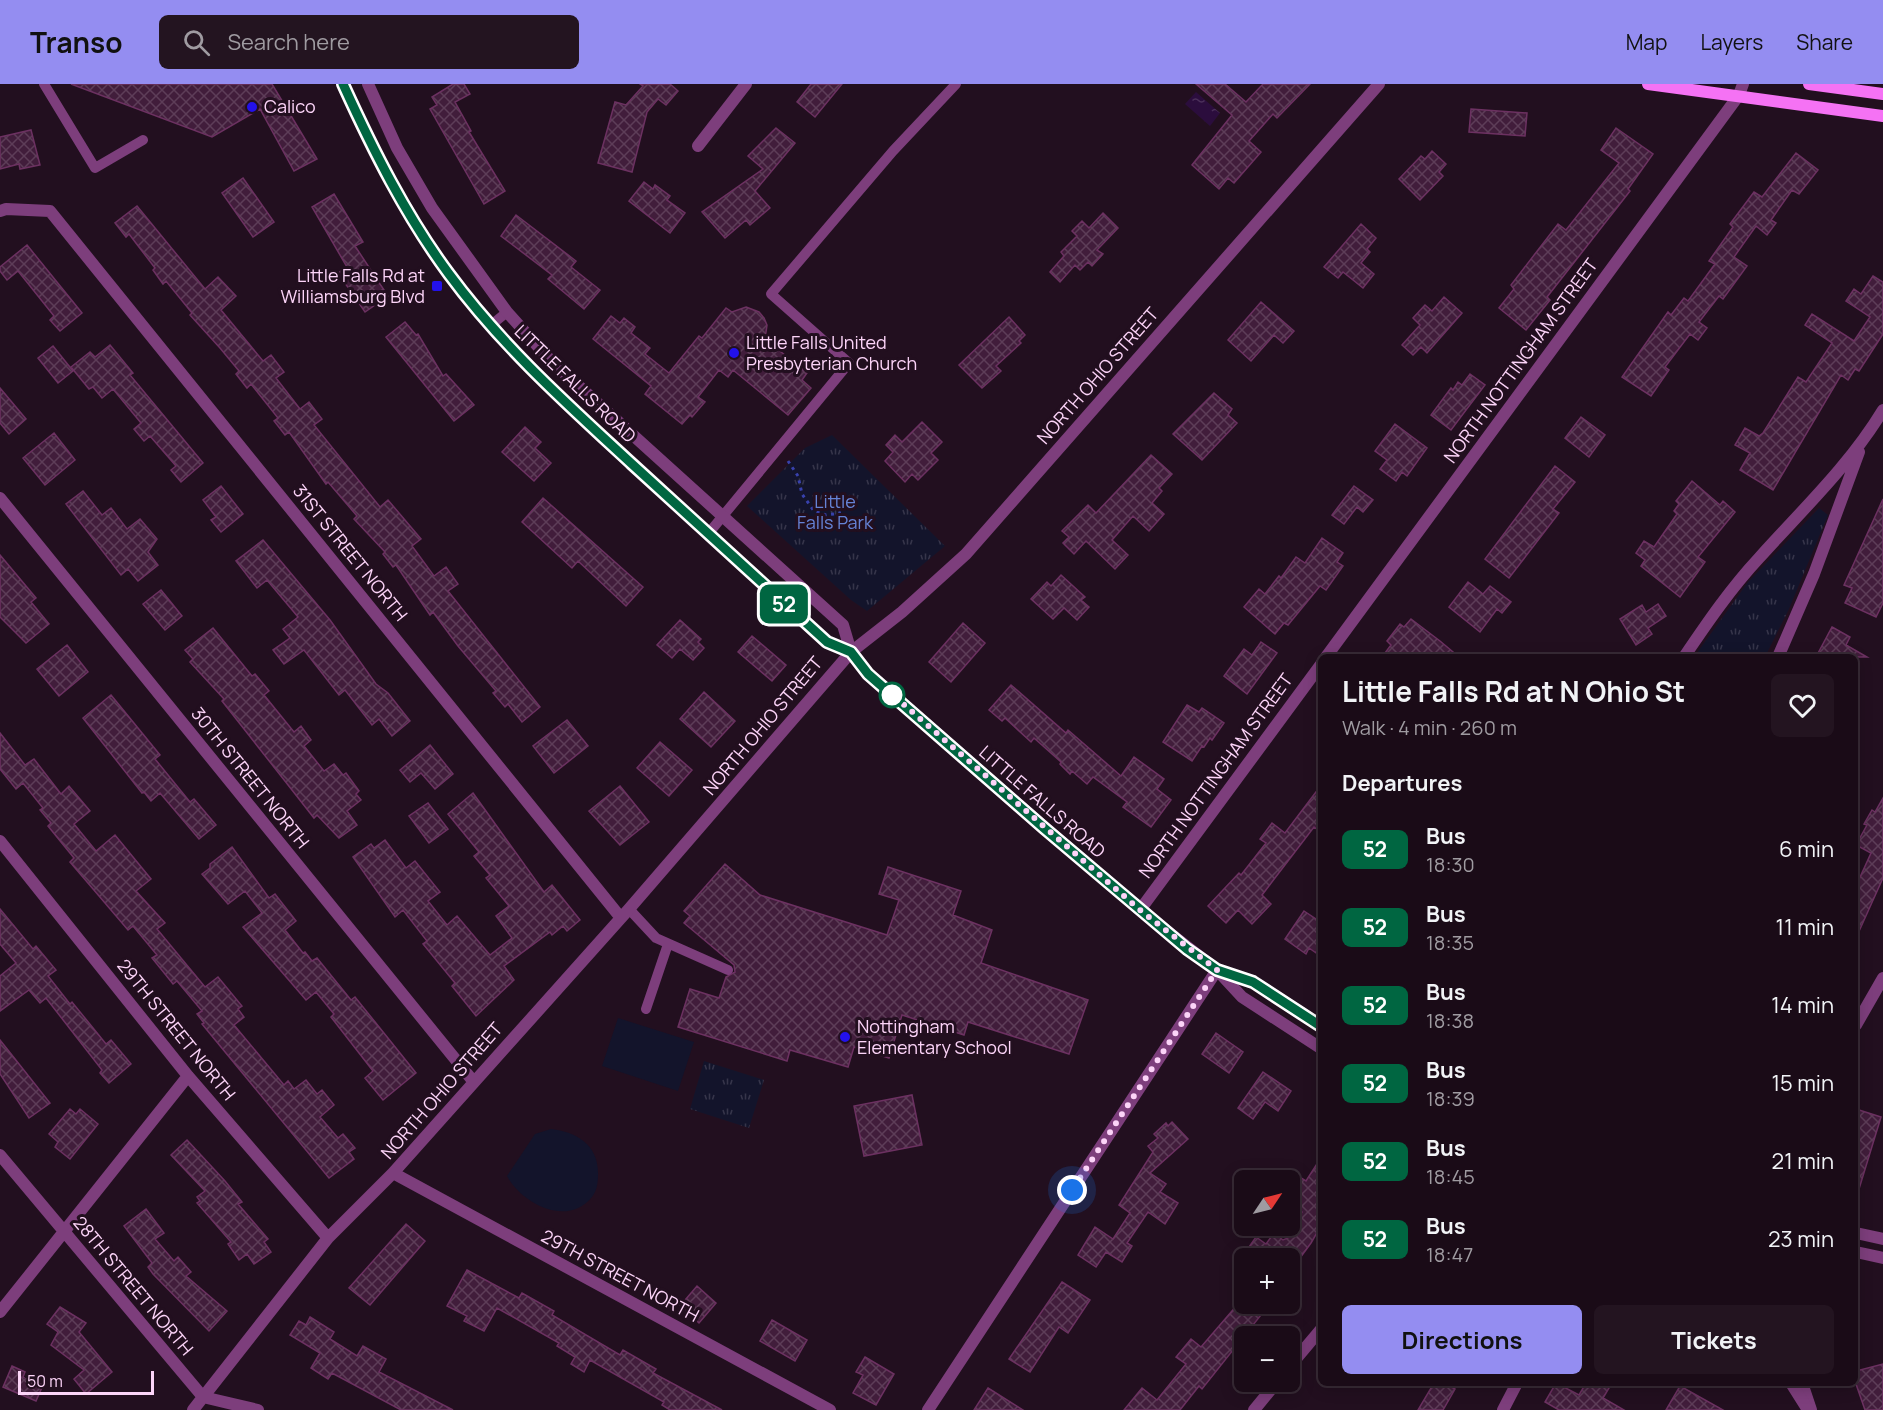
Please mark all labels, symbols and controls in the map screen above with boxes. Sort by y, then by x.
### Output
search box [159,15,579,69]
text: Transo [30,23,123,61]
icon: search [180,26,213,59]
text: Search here [228,27,350,57]
text: Map [1626,28,1667,56]
text: Layers [1700,28,1763,56]
text: Share [1796,28,1853,56]
place label: Calico [264,94,316,118]
marker: Calico [245,100,259,114]
street label: NORTH NOTTINGHAM STREET [1438,253,1603,467]
place label: Little Falls Rd at Williamsburg Blvd [281,263,425,308]
marker: Little Falls Rd at Williamsburg Blvd [430,279,444,293]
street label: NORTH OHIO STREET [1031,302,1164,449]
street label: LITTLE FALLS ROAD [510,319,642,447]
place label: Little Falls United Presbyterian Church [746,330,917,375]
marker: Little Falls United Presbyterian Church [727,346,741,360]
street label: 31ST STREET NORTH [288,479,413,626]
park label: Little Falls Park [797,489,874,534]
line badge: 52 [757,584,811,624]
text: 52 [772,590,796,618]
street label: NORTH OHIO STREET [697,651,828,800]
street label: NORTH NOTTINGHAM STREET [1133,668,1298,882]
text: Little Falls Rd at N Ohio St [1342,672,1685,710]
button: heart [1771,674,1834,737]
unlabelled marker [879,682,905,708]
street label: 30TH STREET NORTH [186,702,315,853]
text: Walk · 4 min · 260 m [1342,714,1517,741]
street label: LITTLE FALLS ROAD [974,740,1111,863]
text: Departures [1342,768,1462,798]
text: Bus [1426,821,1466,851]
text: 6 min [1779,834,1834,864]
text: 52 [1363,835,1387,863]
text: 18:30 [1426,851,1475,878]
text: Bus [1426,899,1466,929]
text: 11 min [1776,912,1834,942]
text: 52 [1363,913,1387,941]
text: 18:35 [1426,929,1474,956]
street label: 29TH STREET NORTH [112,954,241,1105]
text: Bus [1426,977,1466,1007]
text: 14 min [1771,990,1834,1020]
text: 52 [1363,991,1387,1019]
text: 18:38 [1426,1007,1474,1034]
place label: Nottingham Elementary School [857,1014,1012,1059]
street label: NORTH OHIO STREET [375,1017,508,1164]
marker: Nottingham Elementary School [838,1030,852,1044]
text: Bus [1426,1055,1466,1085]
text: 15 min [1771,1068,1834,1098]
text: 52 [1363,1069,1387,1097]
text: 18:39 [1426,1085,1475,1112]
text: Bus [1426,1133,1466,1163]
text: 21 min [1772,1146,1834,1176]
text: 52 [1363,1147,1387,1175]
text: 18:45 [1426,1163,1475,1190]
north arrow [1234,1170,1300,1236]
map controls [1234,1170,1300,1392]
your location [1057,1175,1087,1205]
street label: 28TH STREET NORTH [68,1211,199,1360]
text: Bus [1426,1211,1466,1241]
street label: 29TH STREET NORTH [537,1223,704,1327]
text: 23 min [1768,1224,1834,1254]
text: 52 [1363,1225,1387,1253]
text: 18:47 [1426,1241,1473,1268]
button: + [1234,1248,1300,1314]
button: Directions [1342,1305,1582,1374]
button: Tickets [1594,1305,1834,1374]
button: − [1234,1326,1300,1392]
scale bar [18,1368,154,1396]
text: 50 m [27,1370,63,1392]

